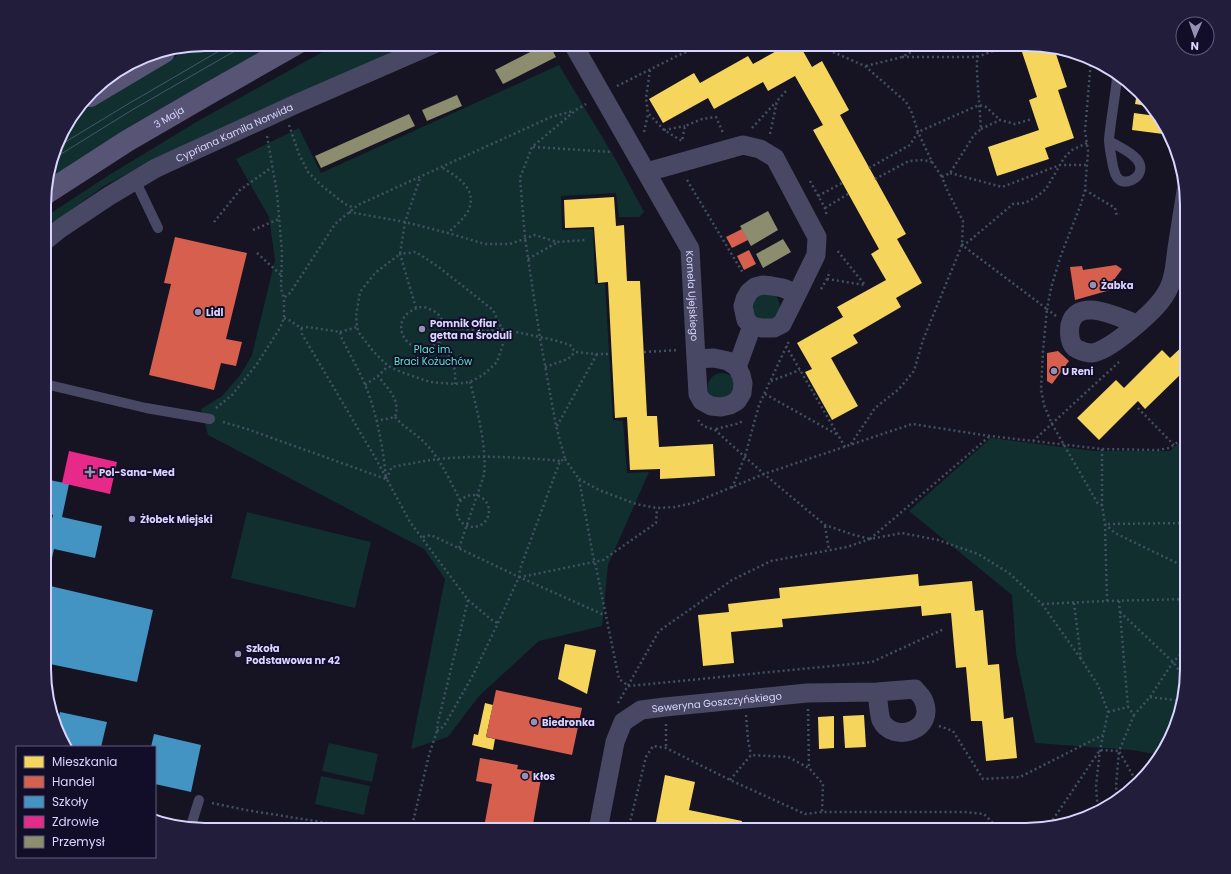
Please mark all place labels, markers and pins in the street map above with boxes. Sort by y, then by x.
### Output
place label: Żabka [1101,278,1134,293]
marker: Żabka [1088,280,1098,290]
place label: Lidl [206,305,224,320]
marker: Lidl [193,307,203,317]
place label: Pomnik Ofiar getta na Środuli [430,316,512,343]
marker: Pomnik Ofiar getta na Środuli [417,324,427,334]
place label: U Reni [1062,364,1094,379]
marker: U Reni [1049,366,1059,376]
place label: Pol-Sana-Med [99,465,175,480]
marker: Pol-Sana-Med [84,466,96,478]
place label: Żłobek Miejski [140,512,213,527]
marker: Żłobek Miejski [127,514,137,524]
place label: Szkoła Podstawowa nr 42 [246,641,340,668]
marker: Szkoła Podstawowa nr 42 [233,649,243,659]
place label: Biedronka [542,715,595,730]
marker: Biedronka [529,717,539,727]
place label: Kłos [533,769,556,784]
marker: Kłos [520,771,530,781]

